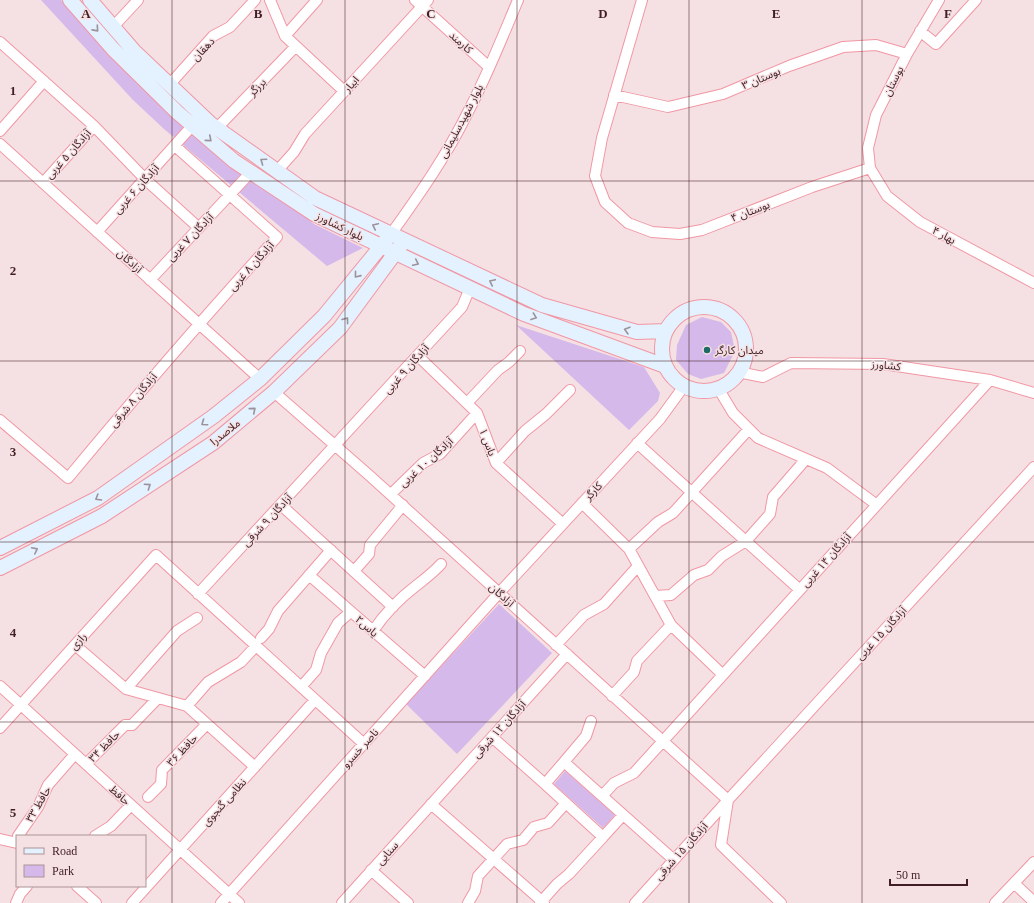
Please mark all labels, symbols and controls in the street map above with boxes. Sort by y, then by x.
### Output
text: A [81,6,91,21]
text: B [254,6,263,21]
text: C [426,6,436,21]
text: D [598,6,608,21]
text: E [772,6,780,21]
text: F [944,6,952,21]
one-way arrow [91,24,99,32]
street label: کارمند [446,29,475,56]
street label: دهقان [189,35,218,64]
street label: بوستان [880,64,906,98]
street label: بوستان ۳ [740,65,782,92]
street label: ابیار [340,74,362,96]
street label: برزگر [245,76,269,100]
street label: بلوار شهیدسلیمانی [437,82,486,160]
text: 1 [10,83,16,98]
street label: آزادگان ۵ غربی [43,126,94,182]
one-way arrow [204,135,211,142]
one-way arrow [260,158,267,166]
street label: آزادگان ۶ غربی [111,161,162,217]
street label: بوستان ۴ [729,198,772,225]
street label: بلوار کشاورز [313,209,366,244]
street label: آزادگان ۷ غربی [164,210,217,264]
one-way arrow [371,223,379,231]
street label: بهار ۴ [930,224,958,247]
street label: آزادگان ۸ غربی [226,238,277,294]
street label: آزادگان [114,247,146,277]
one-way arrow [412,258,419,266]
text: 2 [10,263,16,278]
one-way arrow [355,270,362,277]
one-way arrow [489,279,496,287]
one-way arrow [530,313,537,321]
one-way arrow [341,317,348,324]
one-way arrow [624,326,631,335]
street label: آزادگان ۹ غربی [381,341,432,397]
place label: میدان کارگر [714,344,764,357]
marker: میدان کارگر [702,345,712,355]
street label: کشاورز [869,358,902,373]
street label: آزادگان ۸ شرقی [107,370,160,430]
one-way arrow [248,407,255,414]
street label: ملاصدرا [208,416,243,448]
one-way arrow [201,418,208,426]
street label: یاس ۱ [476,426,499,458]
street label: آزادگان ۱۰ غربی [397,434,457,490]
text: 3 [10,444,17,459]
street label: کارگر [581,479,605,504]
one-way arrow [143,484,150,491]
street label: آزادگان ۹ شرقی [240,491,295,549]
one-way arrow [95,493,102,500]
street label: آزادگان ۱۴ غربی [799,530,855,590]
one-way arrow [31,547,38,555]
street label: آزادگان [486,581,518,611]
street label: آزادگان ۱۵ غربی [853,603,910,663]
street label: یاس۲ [353,613,381,640]
text: 4 [10,625,17,640]
street label: رازی [67,630,89,653]
street label: آزادگان ۱۲ شرقی [470,697,529,761]
street label: ناصر خسرو [339,726,381,771]
street label: حافظ ۳۴ [86,728,122,764]
street label: حافظ ۳۶ [164,731,200,768]
street label: نظامی گنجوی [200,776,249,829]
street label: حافظ [107,783,133,808]
street label: حافظ ۳۳ [23,784,53,824]
text: 5 [10,805,17,820]
street label: آزادگان ۱۵ شرقی [652,819,711,883]
legend [16,835,146,887]
street label: سنایی [374,839,402,868]
text: Road [52,844,77,858]
scale bar [890,861,967,887]
text: Park [52,864,74,878]
text: 50 m [896,868,921,882]

